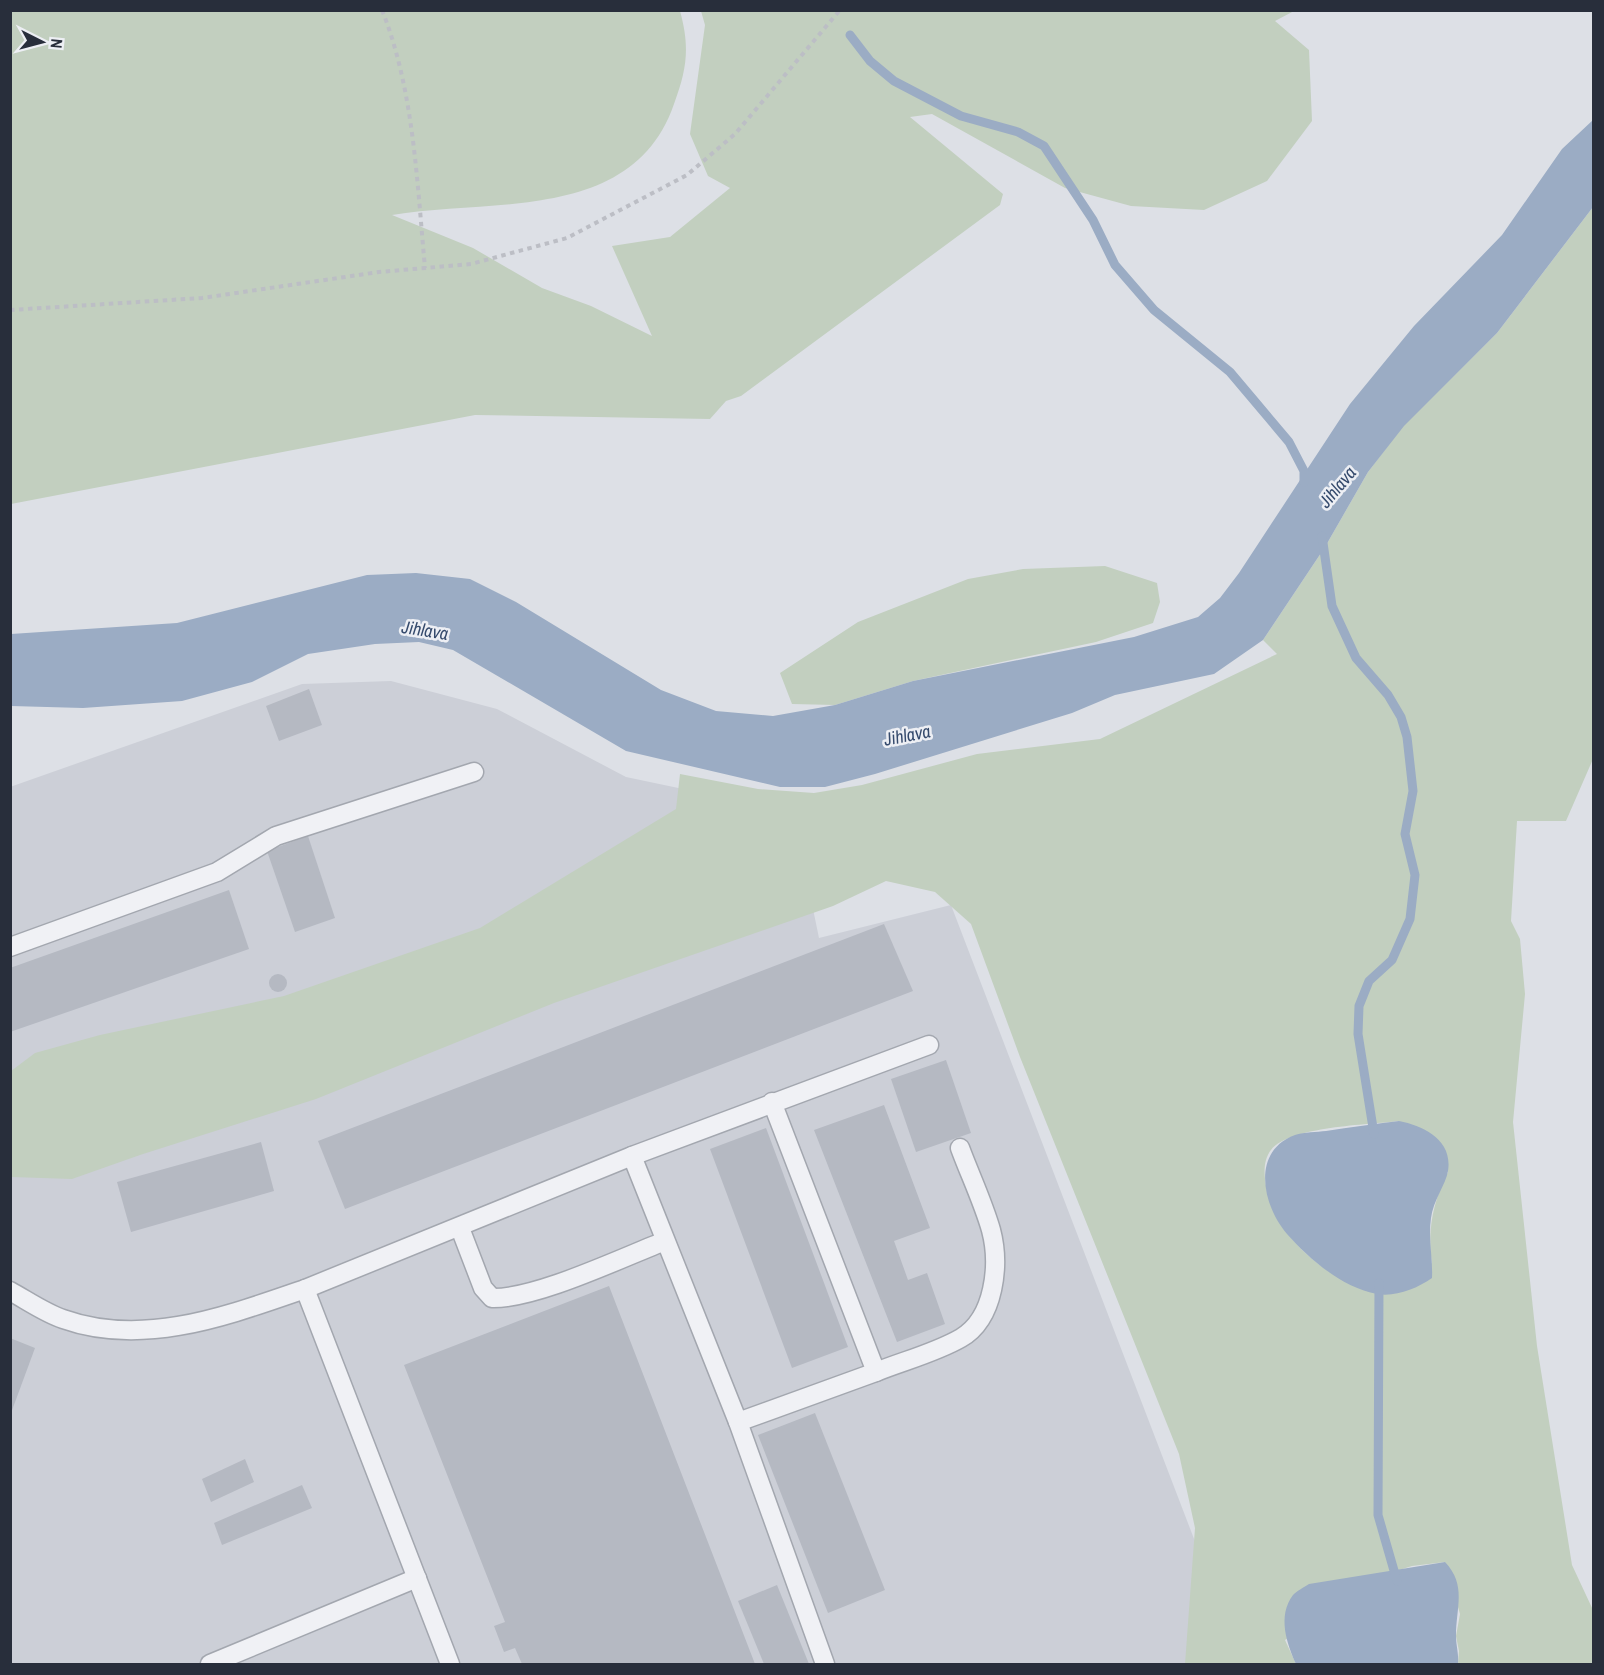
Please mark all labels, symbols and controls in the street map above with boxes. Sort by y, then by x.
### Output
north arrow [12,12,72,72]
text: N [45,38,68,49]
water label: Jihlava [1312,461,1362,514]
water label: Jihlava [399,614,450,646]
water label: Jihlava [881,718,932,752]

